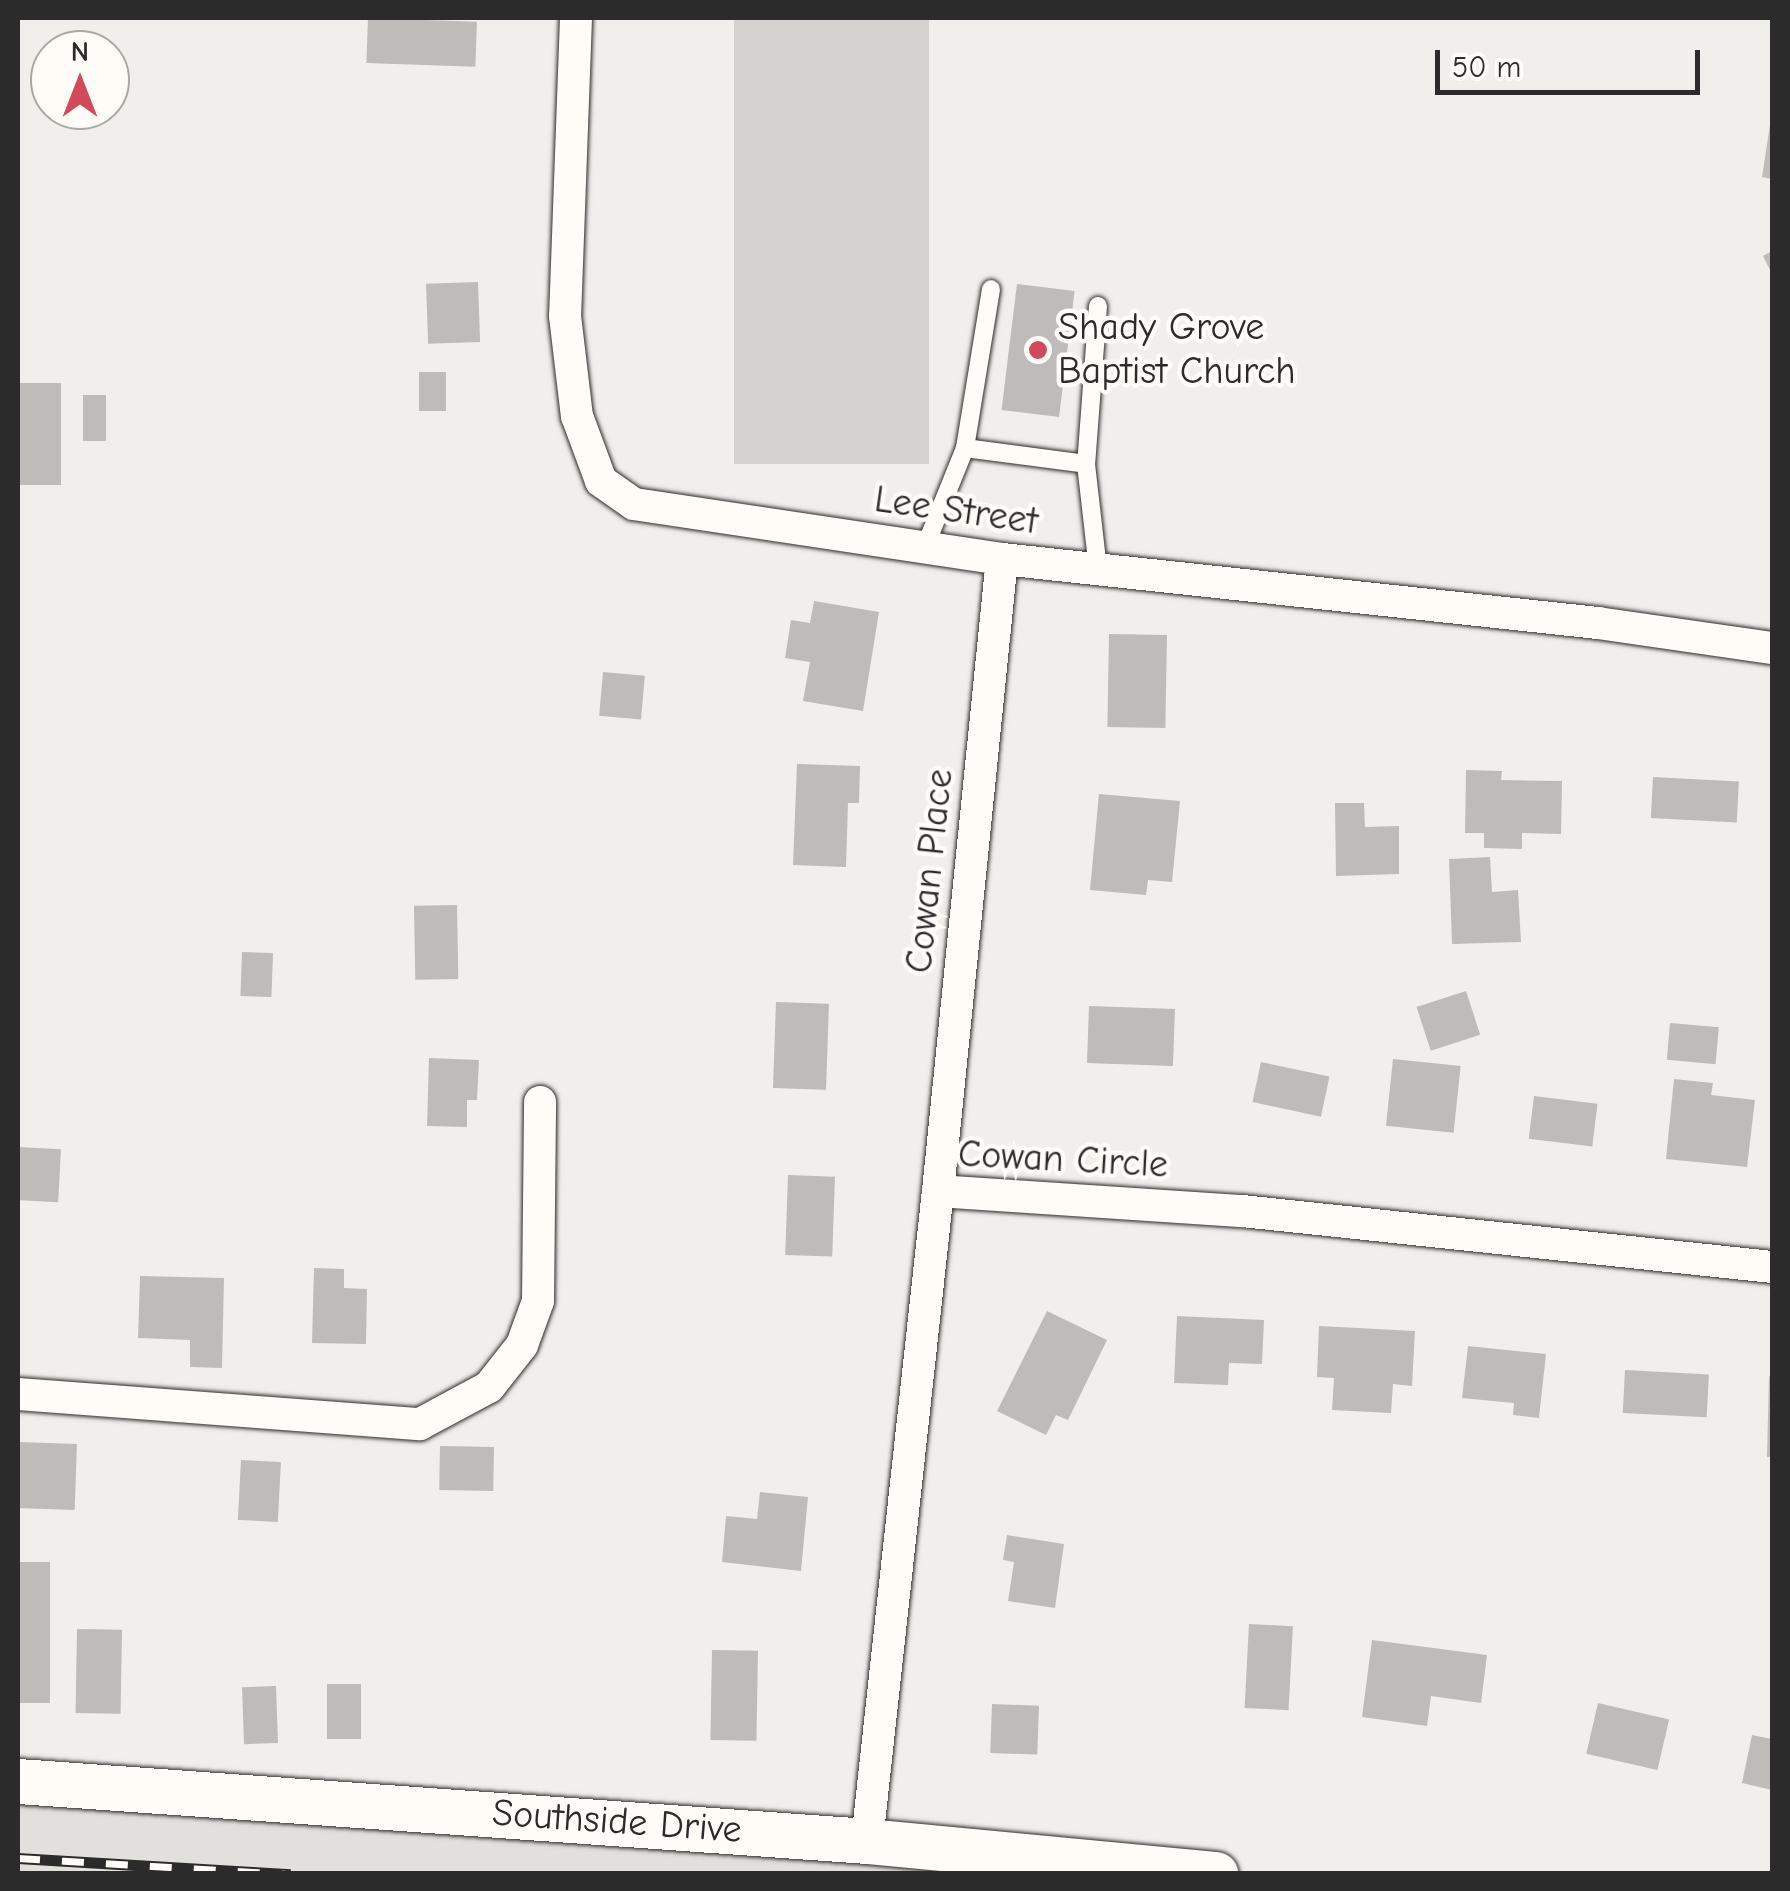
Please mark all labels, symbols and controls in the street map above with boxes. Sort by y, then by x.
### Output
north arrow [30,30,130,130]
scale bar [1440,30,1705,92]
text: N [71,36,89,68]
text: 50 m [1452,50,1521,85]
place label: Shady Grove Baptist Church [1058,305,1296,394]
marker: Shady Grove Baptist Church [1027,339,1049,361]
street label: Lee Street [871,477,1041,545]
street label: Cowan Place [897,767,963,975]
street label: Cowan Circle [957,1132,1169,1188]
street label: Southside Drive [491,1791,743,1853]

